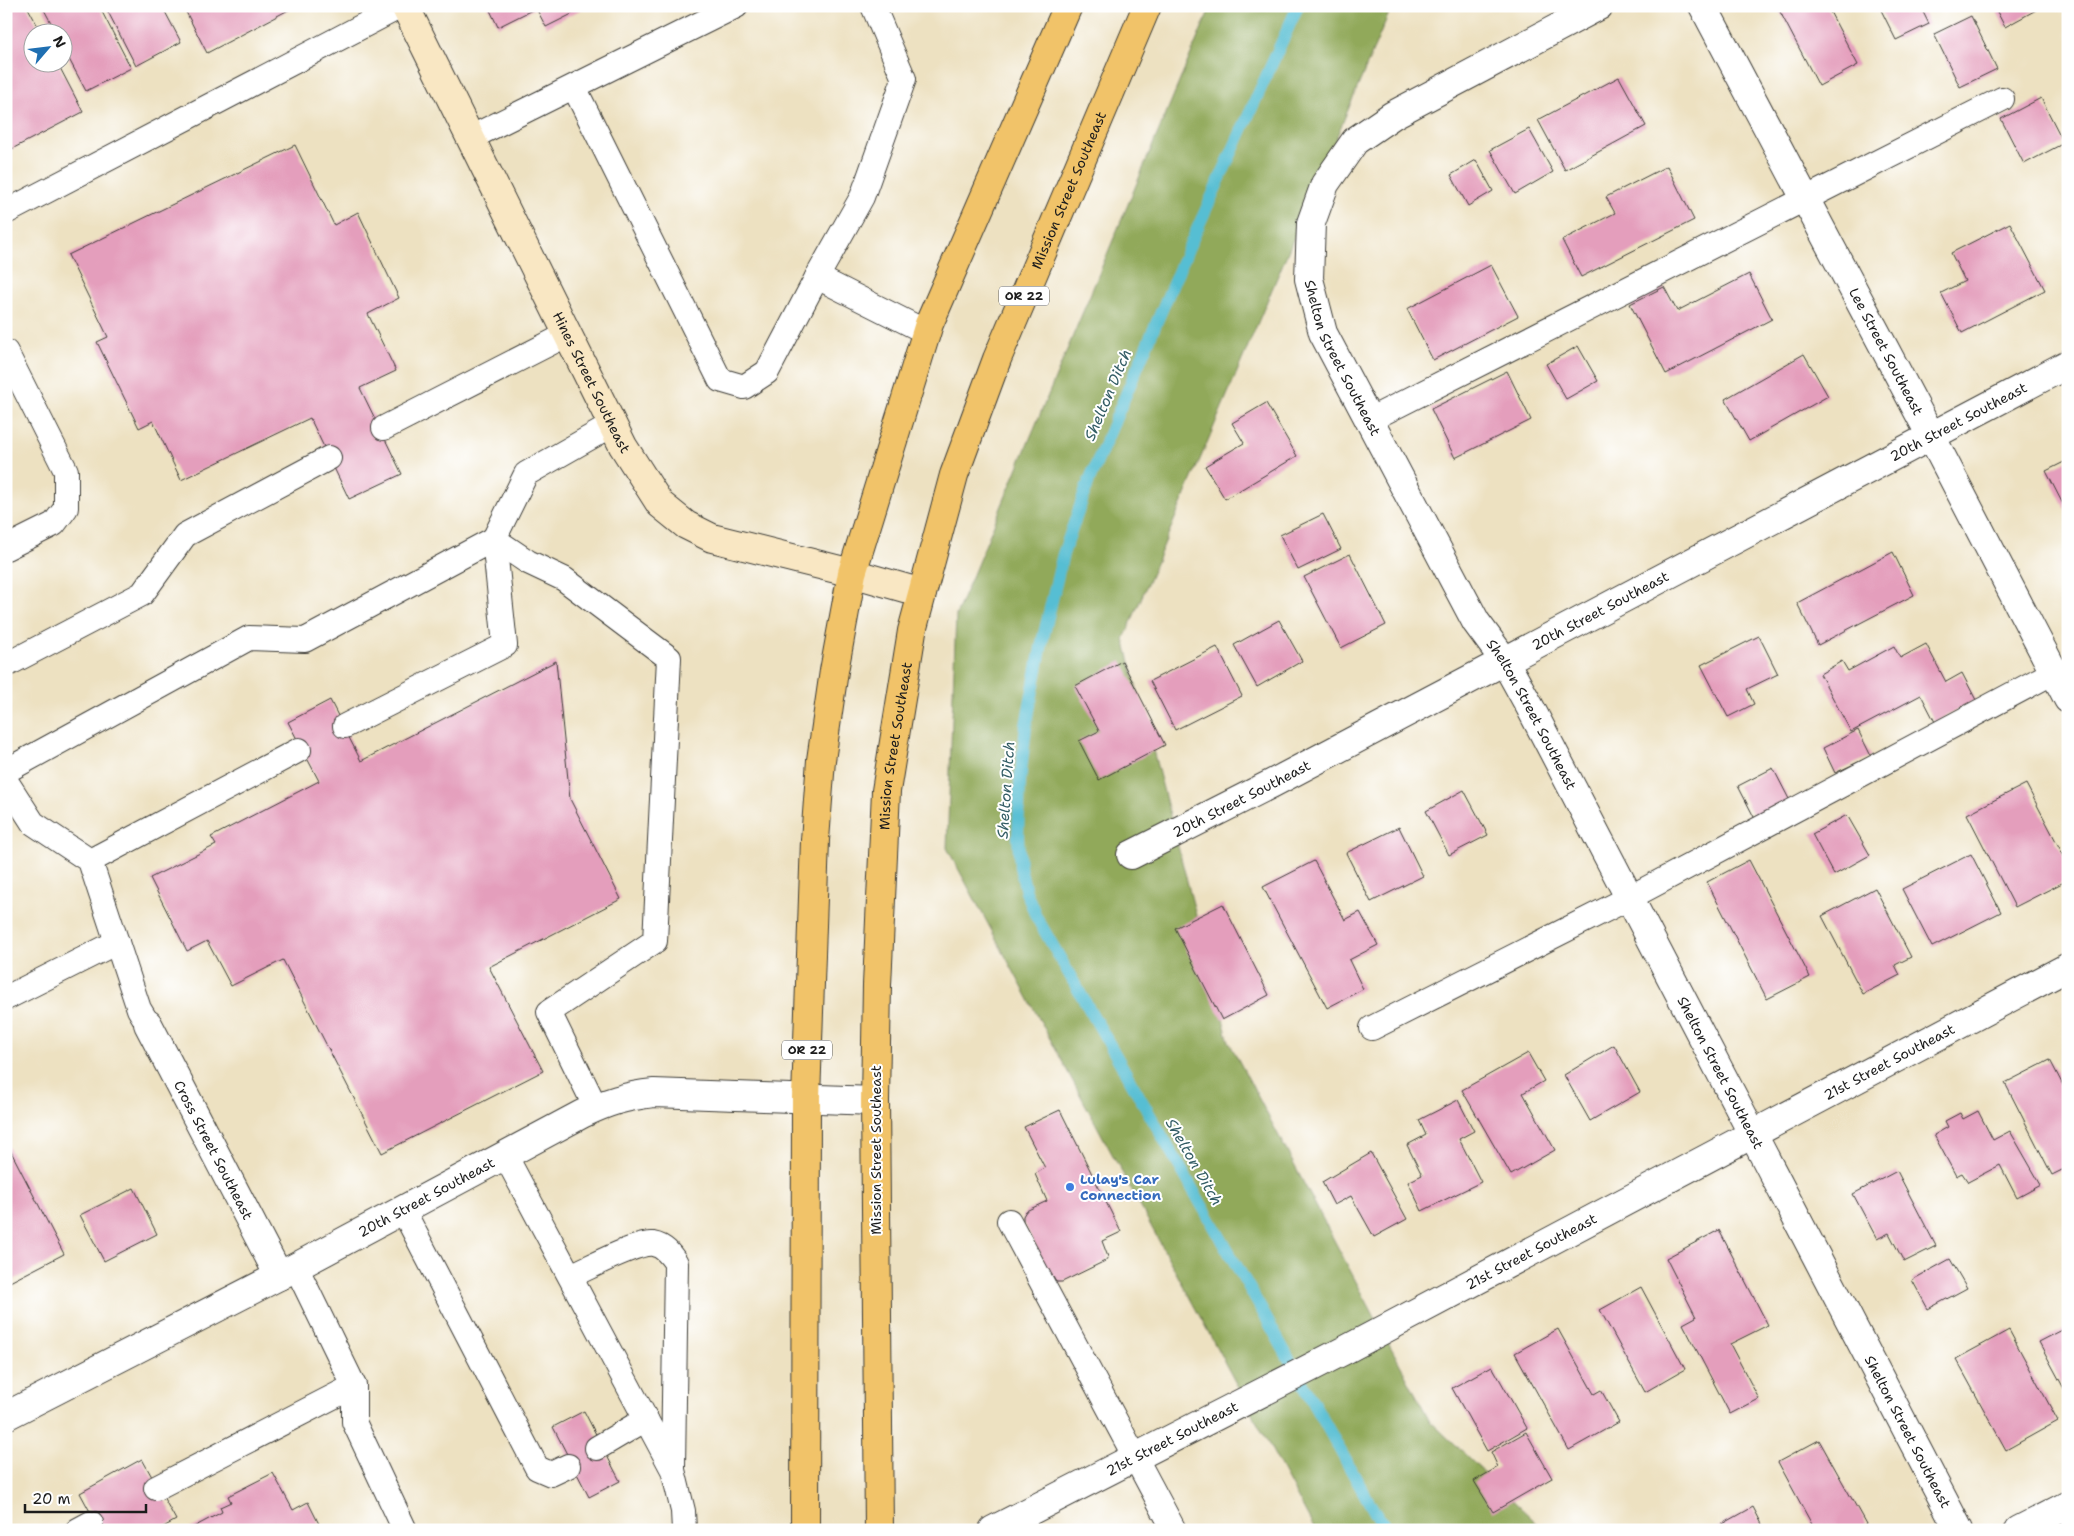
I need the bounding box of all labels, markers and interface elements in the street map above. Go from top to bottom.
north arrow [22,22,72,72]
text: N [49,33,70,51]
street label: Mission Street Southeast [1027,109,1110,272]
street label: Shelton Street Southeast [1301,278,1385,439]
street label: Lee Street Southeast [1845,285,1927,418]
road number: OR 22 [999,286,1049,306]
street label: Hines Street Southeast [549,309,634,457]
water label: Shelton Ditch [1080,346,1136,444]
street label: 20th Street Southeast [1887,378,2030,465]
street label: 20th Street Southeast [1528,567,1672,654]
street label: Shelton Street Southeast [1483,636,1581,793]
street label: Mission Street Southeast [875,661,916,831]
water label: Shelton Ditch [993,741,1019,839]
street label: 20th Street Southeast [1170,756,1313,841]
street label: Shelton Street Southeast [1673,993,1768,1152]
street label: 21st Street Southeast [1820,1020,1958,1104]
road number: OR 22 [782,1040,832,1060]
street label: Mission Street Southeast [867,1065,885,1235]
street label: Cross Street Southeast [170,1077,257,1223]
water label: Shelton Ditch [1161,1115,1227,1209]
street label: 20th Street Southeast [355,1153,498,1241]
place label: Lulay's Car Connection [1080,1170,1161,1204]
marker: Lulay's Car Connection [1064,1181,1076,1193]
street label: 21st Street Southeast [1462,1209,1600,1294]
street label: Shelton Street Southeast [1861,1352,1955,1511]
street label: 21st Street Southeast [1103,1397,1241,1480]
scale bar [25,1481,146,1513]
text: 20 m [32,1489,71,1509]

